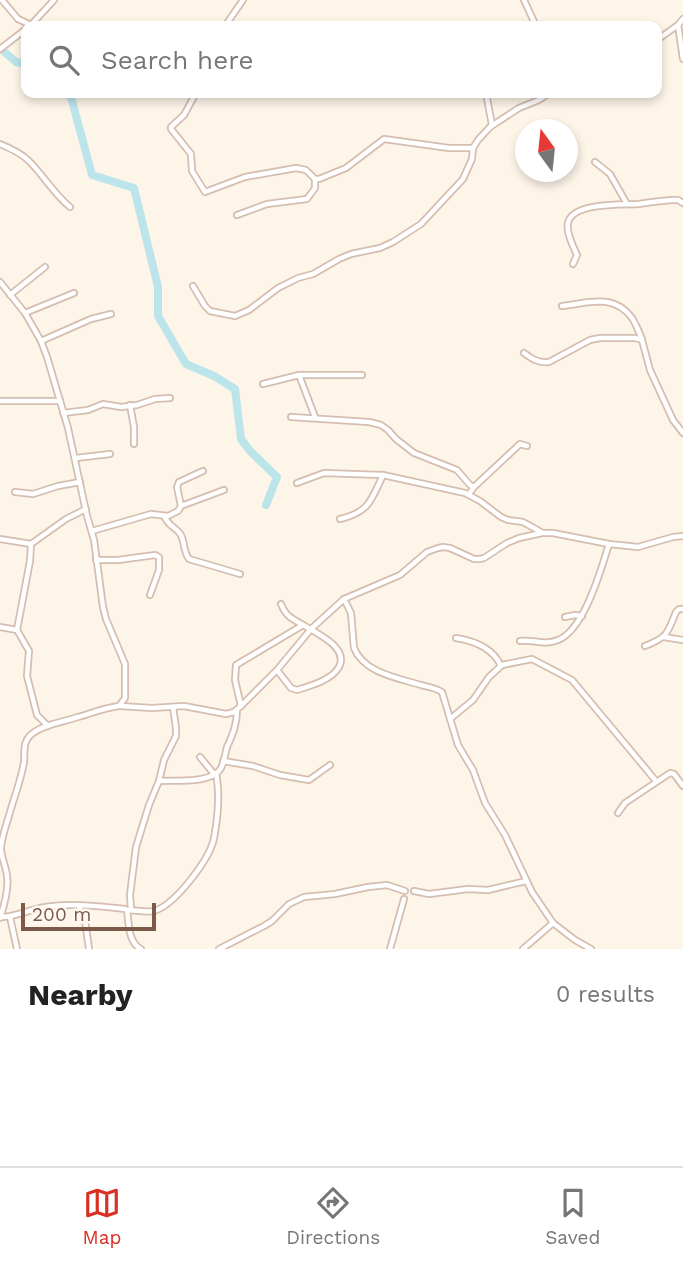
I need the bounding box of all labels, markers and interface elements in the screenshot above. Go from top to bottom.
search box [21,21,662,98]
icon: search [45,41,83,79]
text: Search here [101,45,253,75]
north arrow [515,119,578,182]
scale bar [21,900,156,932]
text: 200 m [32,903,91,926]
text: Nearby [28,977,133,1012]
text: 0 results [556,981,655,1008]
tab: Map [83,1184,121,1249]
tab: Directions [286,1184,380,1249]
tab: Saved [545,1184,600,1249]

